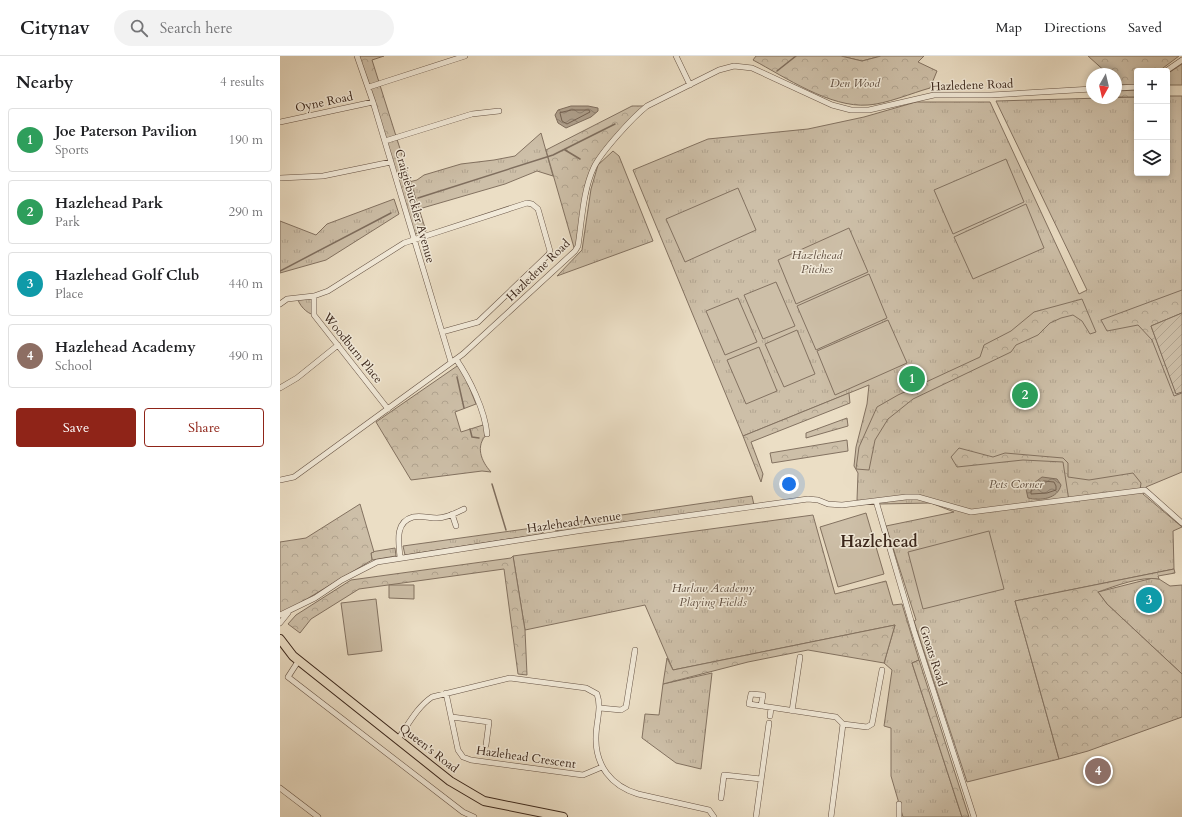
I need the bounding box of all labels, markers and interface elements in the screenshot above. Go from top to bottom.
search box [114,10,394,46]
text: Citynav [20,15,90,41]
icon: search [128,17,150,39]
text: Search here [160,18,233,38]
text: Map [996,18,1022,37]
text: Directions [1044,18,1106,37]
text: Saved [1128,18,1162,37]
north arrow [1086,68,1122,104]
map controls [1134,68,1170,176]
button: + [1134,68,1170,104]
text: Nearby [16,71,73,94]
text: 4 results [220,73,264,91]
park label: Den Wood [830,75,881,91]
street label: Hazledene Road [930,76,1014,94]
street label: Oyne Road [294,88,355,116]
button: − [1134,104,1170,140]
text: Joe Paterson Pavilion [55,121,197,141]
text: 1 [27,131,33,149]
text: 190 m [229,131,263,149]
button: layers [1134,140,1170,176]
text: Sports [55,141,89,159]
street label: Craigiebuckler Avenue [391,147,439,265]
text: Hazlehead Park [55,193,163,213]
text: 2 [27,203,33,221]
text: 290 m [229,203,263,221]
text: Park [55,213,80,231]
street label: Hazledene Road [503,235,574,305]
park label: Hazlehead Pitches [792,247,844,277]
text: Hazlehead Golf Club [55,265,199,285]
text: 3 [27,275,33,293]
text: 440 m [229,275,263,293]
text: Place [55,285,83,303]
street label: Woodburn Place [319,309,386,387]
text: Hazlehead Academy [55,337,196,357]
text: 4 [27,347,33,365]
text: 490 m [229,347,263,365]
text: School [55,357,92,375]
pin: 1 [899,364,925,394]
pin: 2 [1012,380,1038,410]
button: Save [16,408,136,447]
button: Share [144,408,264,447]
your location [779,474,799,494]
park label: Pets Corner [989,476,1044,492]
street label: Hazlehead Avenue [526,507,622,537]
district label: Hazlehead [840,531,918,553]
park label: Harlaw Academy Playing Fields [672,580,755,610]
pin: 3 [1136,585,1162,615]
street label: Groats Road [916,624,951,689]
street label: Queen's Road [396,720,462,777]
street label: Hazlehead Crescent [475,742,577,772]
pin: 4 [1085,756,1111,786]

